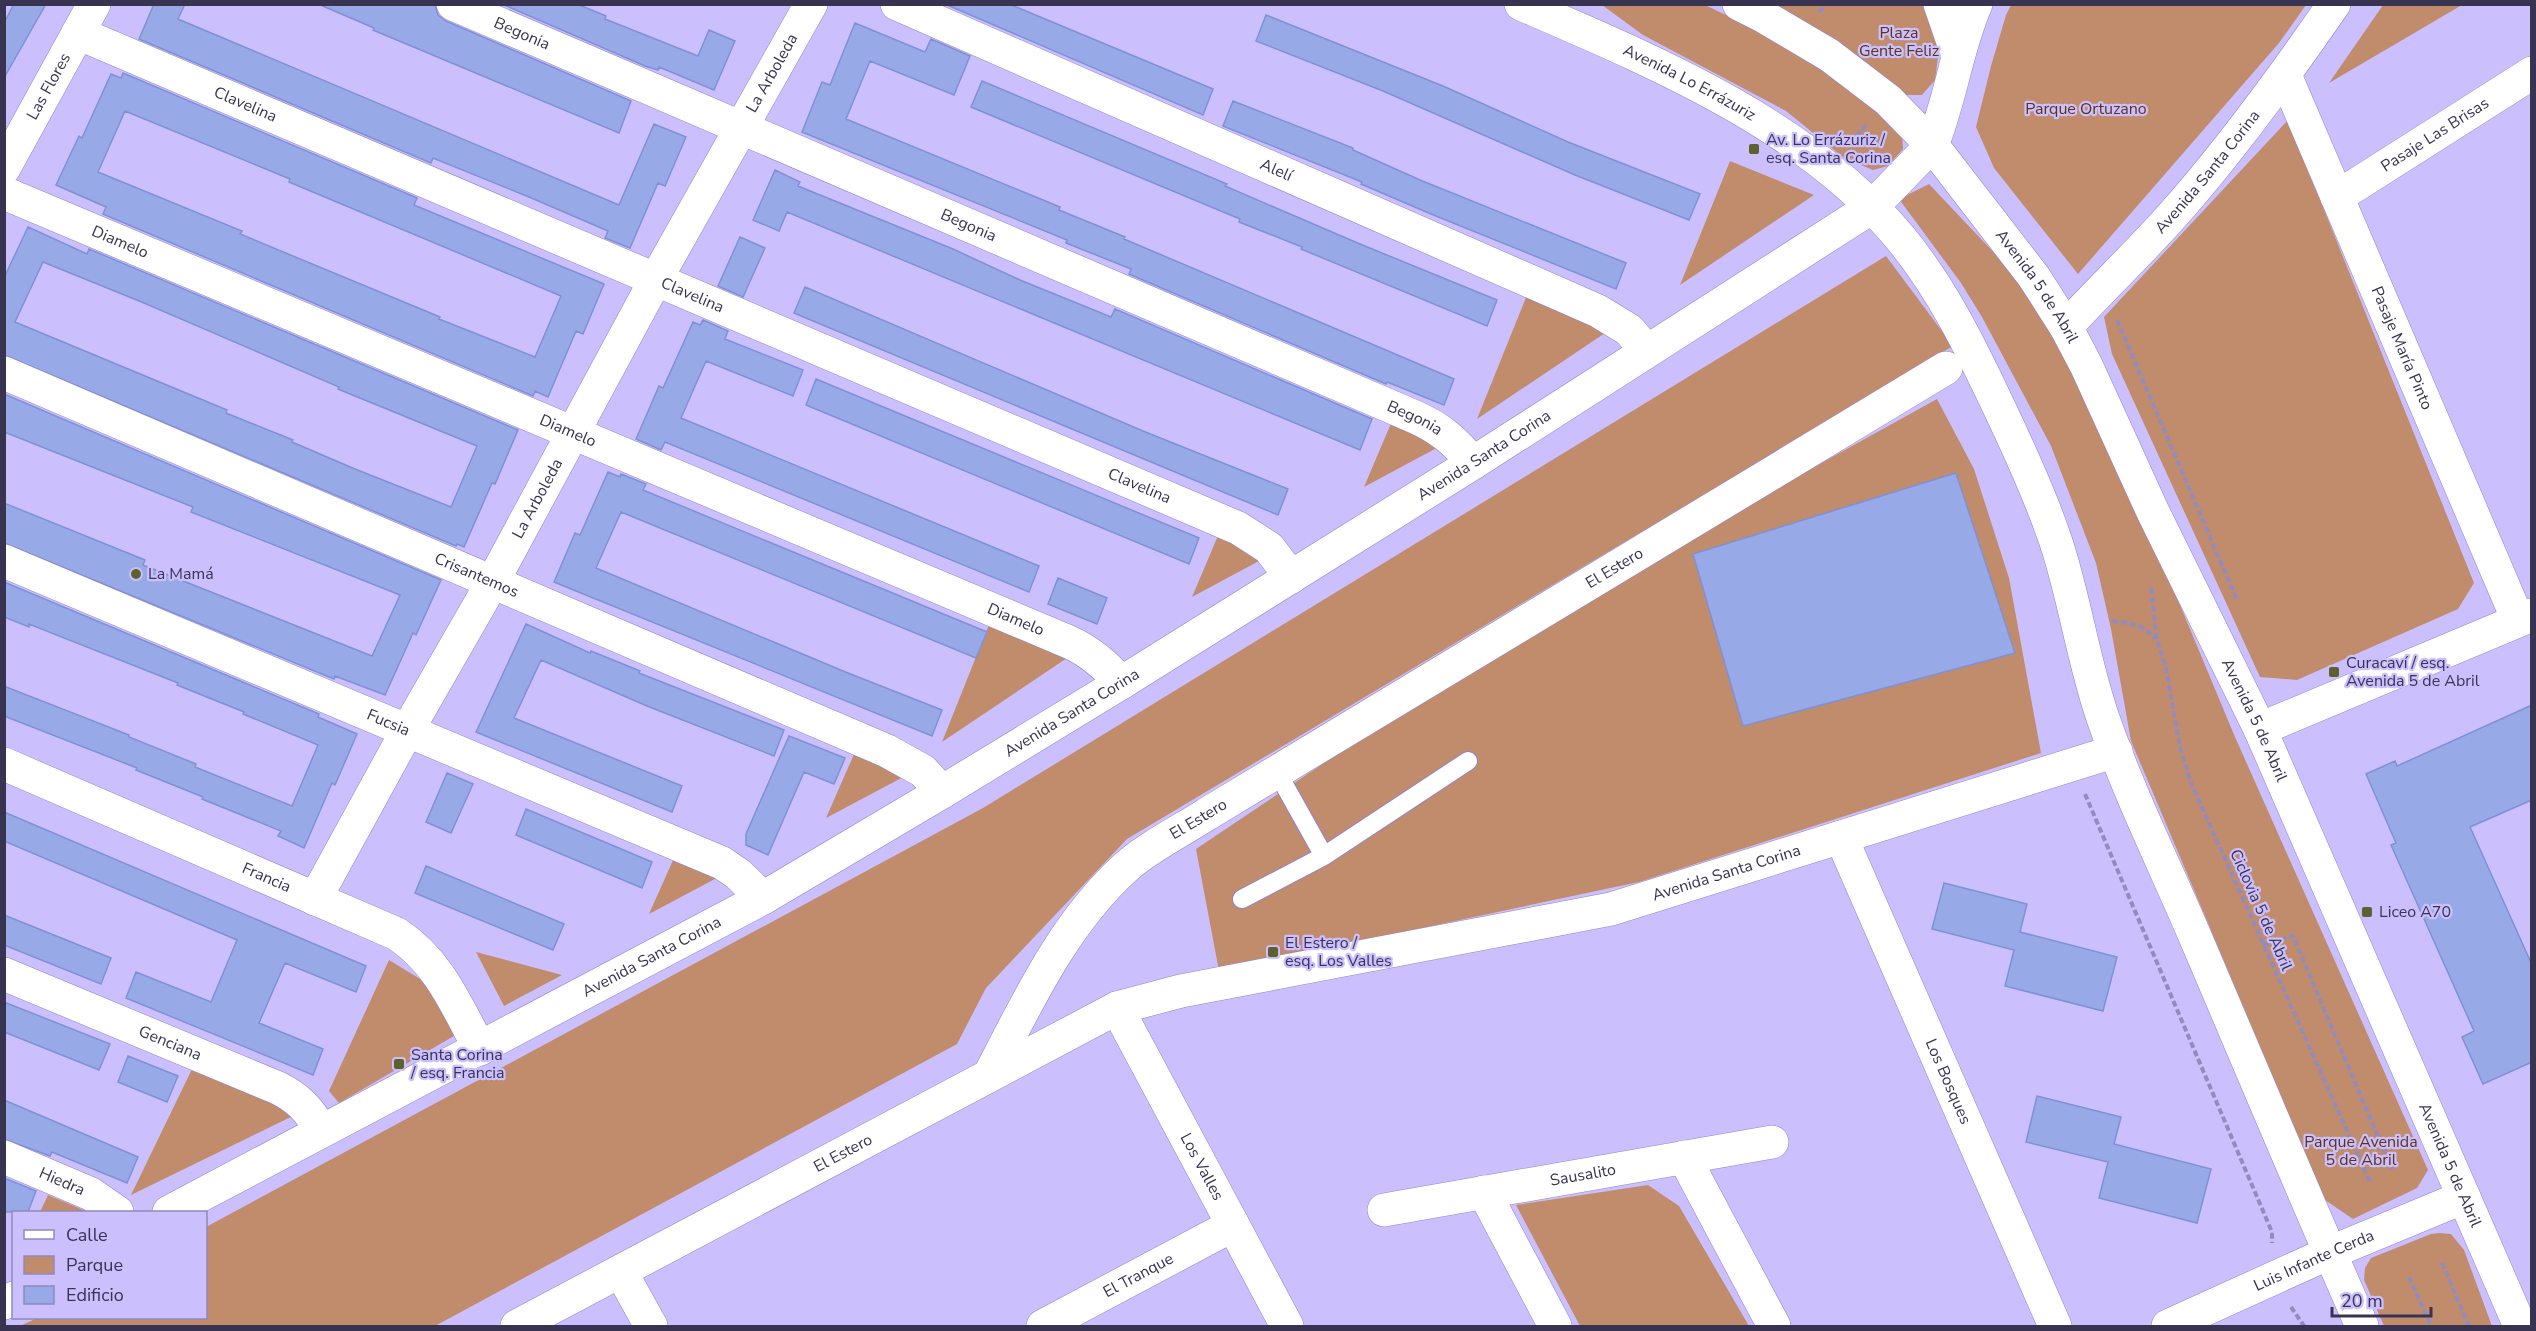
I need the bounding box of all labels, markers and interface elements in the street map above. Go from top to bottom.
street label: Begonia [490,12,553,55]
park label: Plaza Gente Feliz [1859,22,1939,62]
street label: La Arboleda [741,29,803,117]
street label: Avenida Lo Errázuriz [1619,39,1760,126]
street label: Las Flores [21,49,76,124]
street label: Clavelina [210,81,280,128]
street label: Pasaje Las Brisas [2377,92,2493,177]
park label: Parque Ortuzano [2025,98,2147,120]
street label: Avenida Santa Corina [2150,106,2265,239]
place label: Av. Lo Errázuriz / esq. Santa Corina [1766,129,1891,169]
marker: Av. Lo Errázuriz / esq. Santa Corina [1747,142,1761,156]
street label: Alelí [1257,153,1297,187]
street label: Begonia [937,204,1000,247]
street label: Diamelo [88,220,152,264]
street label: Avenida 5 de Abril [1990,225,2084,347]
street label: Clavelina [657,272,727,318]
street label: Pasaje María Pinto [2366,283,2438,413]
street label: Begonia [1384,395,1447,441]
street label: Avenida Santa Corina [1413,405,1555,506]
street label: Diamelo [536,409,600,453]
street label: La Arboleda [507,455,568,543]
street label: Clavelina [1104,463,1174,509]
street label: El Estero [1582,542,1648,594]
street label: Crisantemos [431,547,522,603]
place label: La Mamá [148,563,214,585]
marker: La Mamá [129,567,143,581]
street label: Diamelo [984,598,1048,641]
place label: Curacaví / esq. Avenida 5 de Abril [2346,652,2480,692]
street label: Avenida 5 de Abril [2216,655,2293,785]
street label: Avenida Santa Corina [1000,663,1144,762]
marker: Curacaví / esq. Avenida 5 de Abril [2327,665,2341,679]
street label: Fucsia [363,704,413,742]
street label: El Estero [1166,793,1231,845]
street label: Avenida Santa Corina [1649,839,1803,906]
street label: Ciclovia 5 de Abril [2224,846,2298,974]
street label: Francia [239,857,294,898]
place label: Liceo A70 [2379,901,2451,923]
marker: Liceo A70 [2360,905,2374,919]
street label: Avenida Santa Corina [578,911,725,1003]
place label: El Estero / esq. Los Valles [1285,932,1392,972]
marker: El Estero / esq. Los Valles [1266,945,1280,959]
street label: Genciana [135,1020,205,1066]
street label: Los Bosques [1920,1035,1976,1128]
place label: Santa Corina / esq. Francia [410,1044,504,1084]
marker: Santa Corina / esq. Francia [392,1057,406,1071]
street label: Avenida 5 de Abril [2413,1100,2487,1231]
street label: El Estero [810,1129,876,1178]
street label: Los Valles [1175,1129,1229,1204]
park label: Parque Avenida 5 de Abril [2304,1131,2418,1171]
street label: Sausalito [1548,1159,1618,1192]
street label: Hiedra [36,1162,88,1201]
legend [12,1211,207,1319]
text: Calle [66,1223,108,1247]
street label: Luis Infante Cerda [2250,1224,2378,1297]
street label: El Tranque [1099,1248,1177,1303]
text: Parque [66,1253,123,1277]
scale bar [2332,1280,2431,1318]
text: Edificio [66,1283,124,1307]
text: 20 m [2341,1289,2383,1313]

